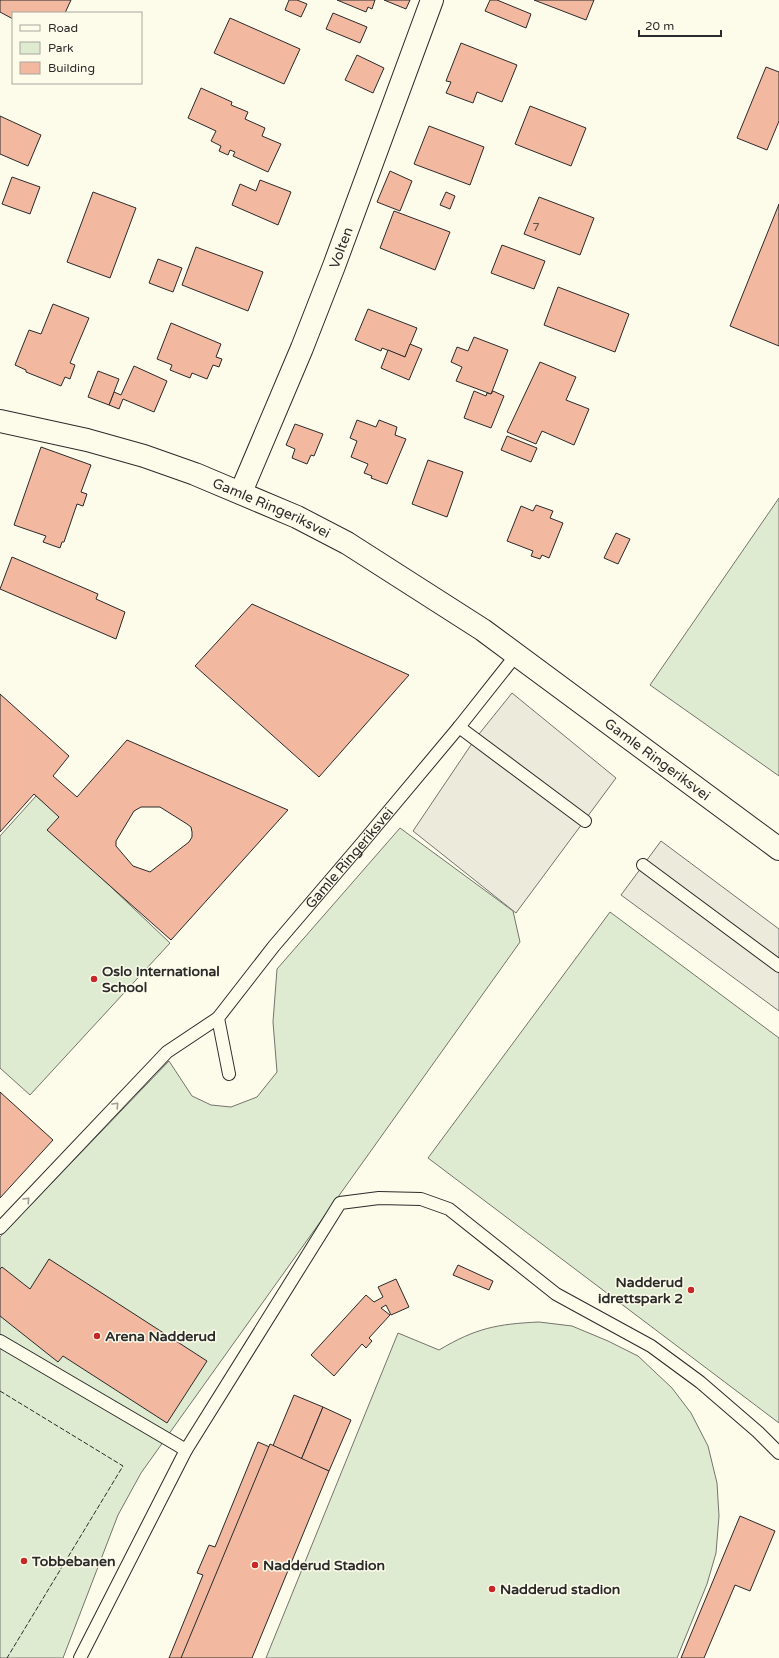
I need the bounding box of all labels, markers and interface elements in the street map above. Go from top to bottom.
legend [12,12,142,84]
scale bar [639,12,721,38]
text: 20 m [645,19,674,33]
text: Road [48,21,78,35]
text: Park [48,41,74,55]
text: Building [48,61,95,75]
house number: 7 [532,220,540,234]
street label: Volten [326,225,357,271]
street label: Gamle Ringeriksvei [210,474,333,542]
street label: Gamle Ringeriksvei [601,715,713,804]
street label: Gamle Ringeriksvei [302,804,397,912]
place label: Oslo International School [102,963,220,996]
marker: Oslo International School [89,974,99,984]
one-way arrow [112,1103,119,1110]
one-way arrow [22,1197,30,1205]
place label: Nadderud idrettspark 2 [598,1274,683,1307]
marker: Nadderud idrettspark 2 [686,1285,696,1295]
place label: Arena Nadderud [105,1328,216,1345]
marker: Arena Nadderud [92,1331,102,1341]
place label: Tobbebanen [31,1553,115,1570]
marker: Tobbebanen [19,1556,29,1566]
place label: Nadderud Stadion [263,1557,385,1574]
marker: Nadderud Stadion [250,1560,260,1570]
place label: Nadderud stadion [500,1581,620,1598]
marker: Nadderud stadion [487,1584,497,1594]

